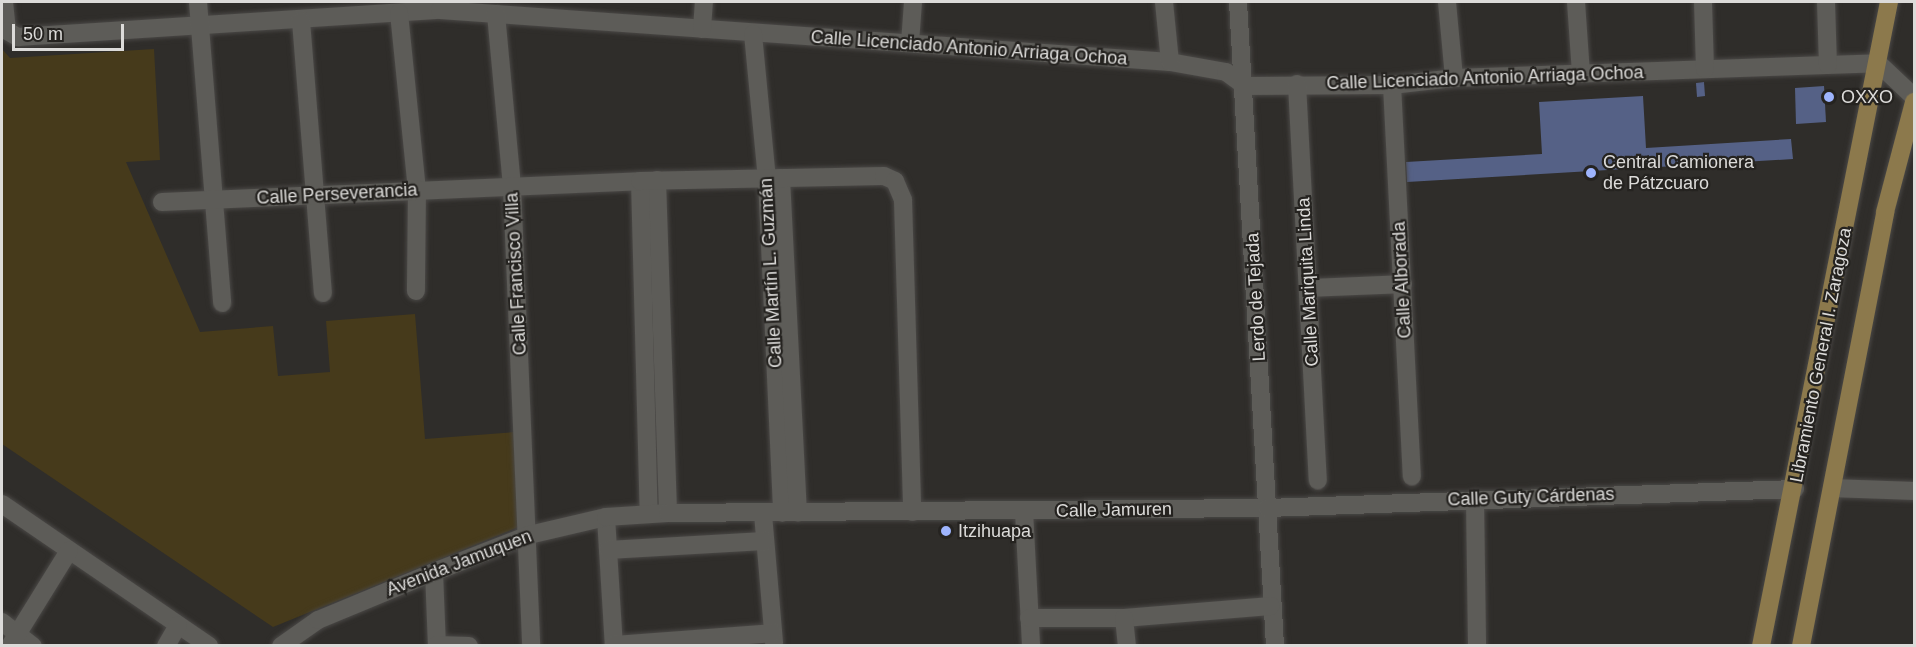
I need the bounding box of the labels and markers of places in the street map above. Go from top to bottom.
place label: OXXO [1841,86,1893,108]
marker: OXXO [1822,90,1836,104]
place label: Central Camionera de Pátzcuaro [1603,152,1754,195]
marker: Central Camionera de Pátzcuaro [1584,166,1598,180]
place label: Itzihuapa [958,520,1031,542]
marker: Itzihuapa [939,524,953,538]

